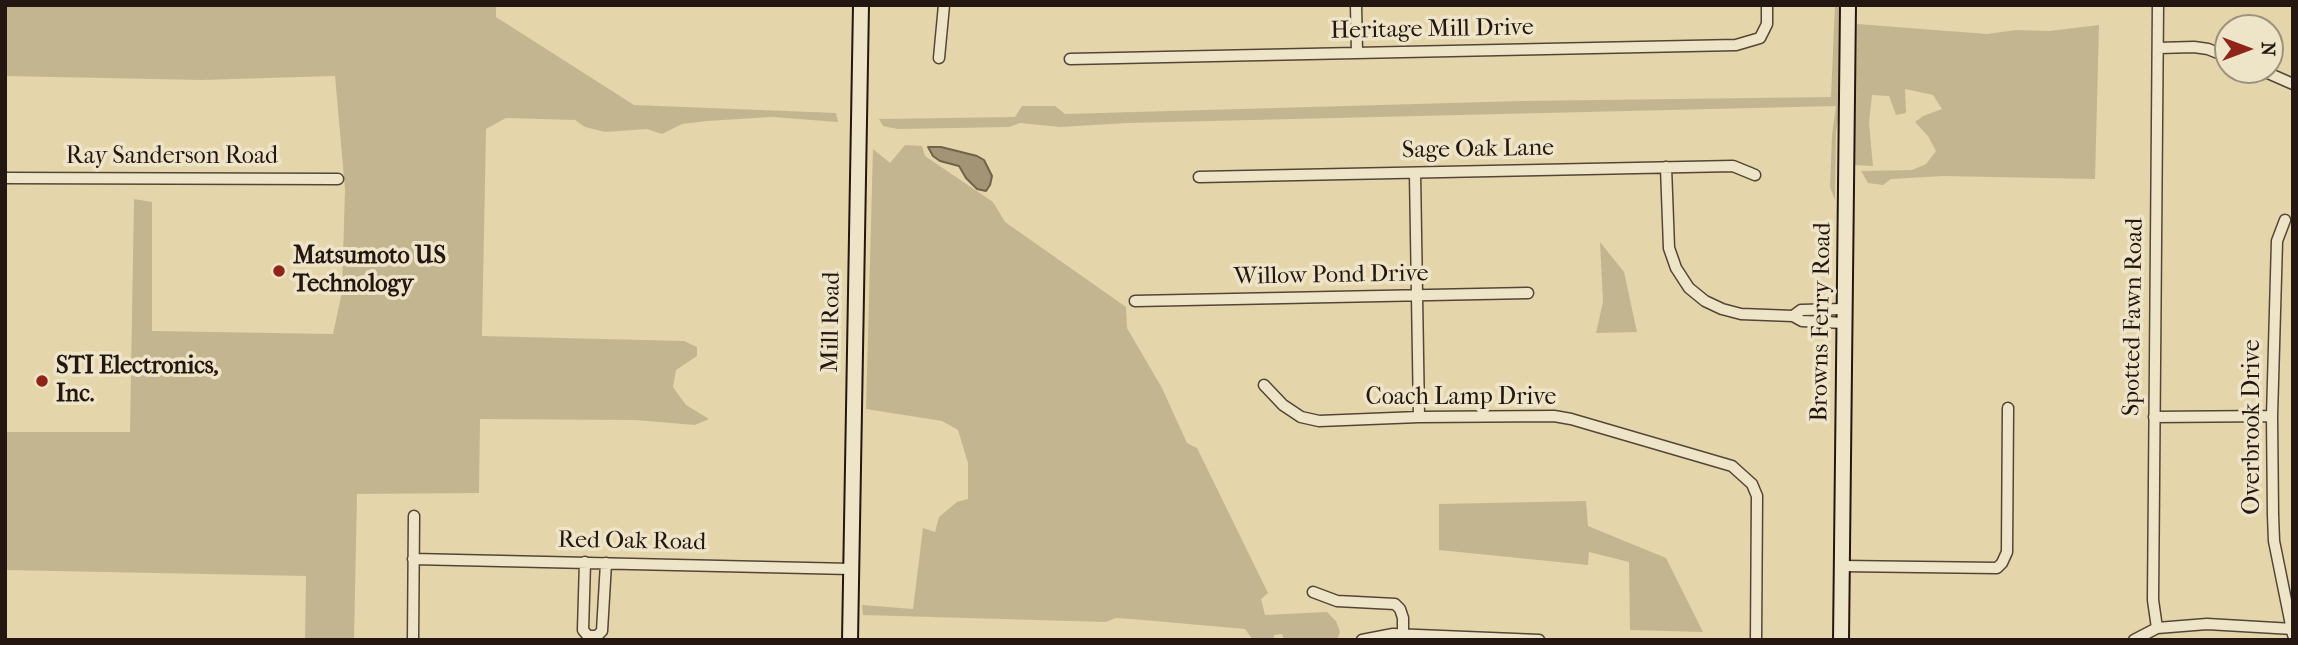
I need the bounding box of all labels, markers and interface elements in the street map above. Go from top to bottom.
street label: Heritage Mill Drive [1330,14,1534,46]
north arrow [2214,14,2284,84]
text: N [2257,42,2279,56]
street label: Sage Oak Lane [1402,134,1554,166]
street label: Ray Sanderson Road [66,143,278,171]
street label: Spotted Fawn Road [2118,218,2150,416]
street label: Browns Ferry Road [1806,222,1838,422]
place label: Matsumoto US Technology [293,243,446,299]
street label: Willow Pond Drive [1233,260,1429,292]
marker: Matsumoto US Technology [271,263,287,279]
street label: Mill Road [817,271,847,373]
street label: Overbrook Drive [2239,339,2267,515]
place label: STI Electronics, Inc. [56,353,219,409]
marker: STI Electronics, Inc. [34,373,50,389]
street label: Coach Lamp Drive [1366,384,1556,412]
street label: Red Oak Road [558,526,706,558]

